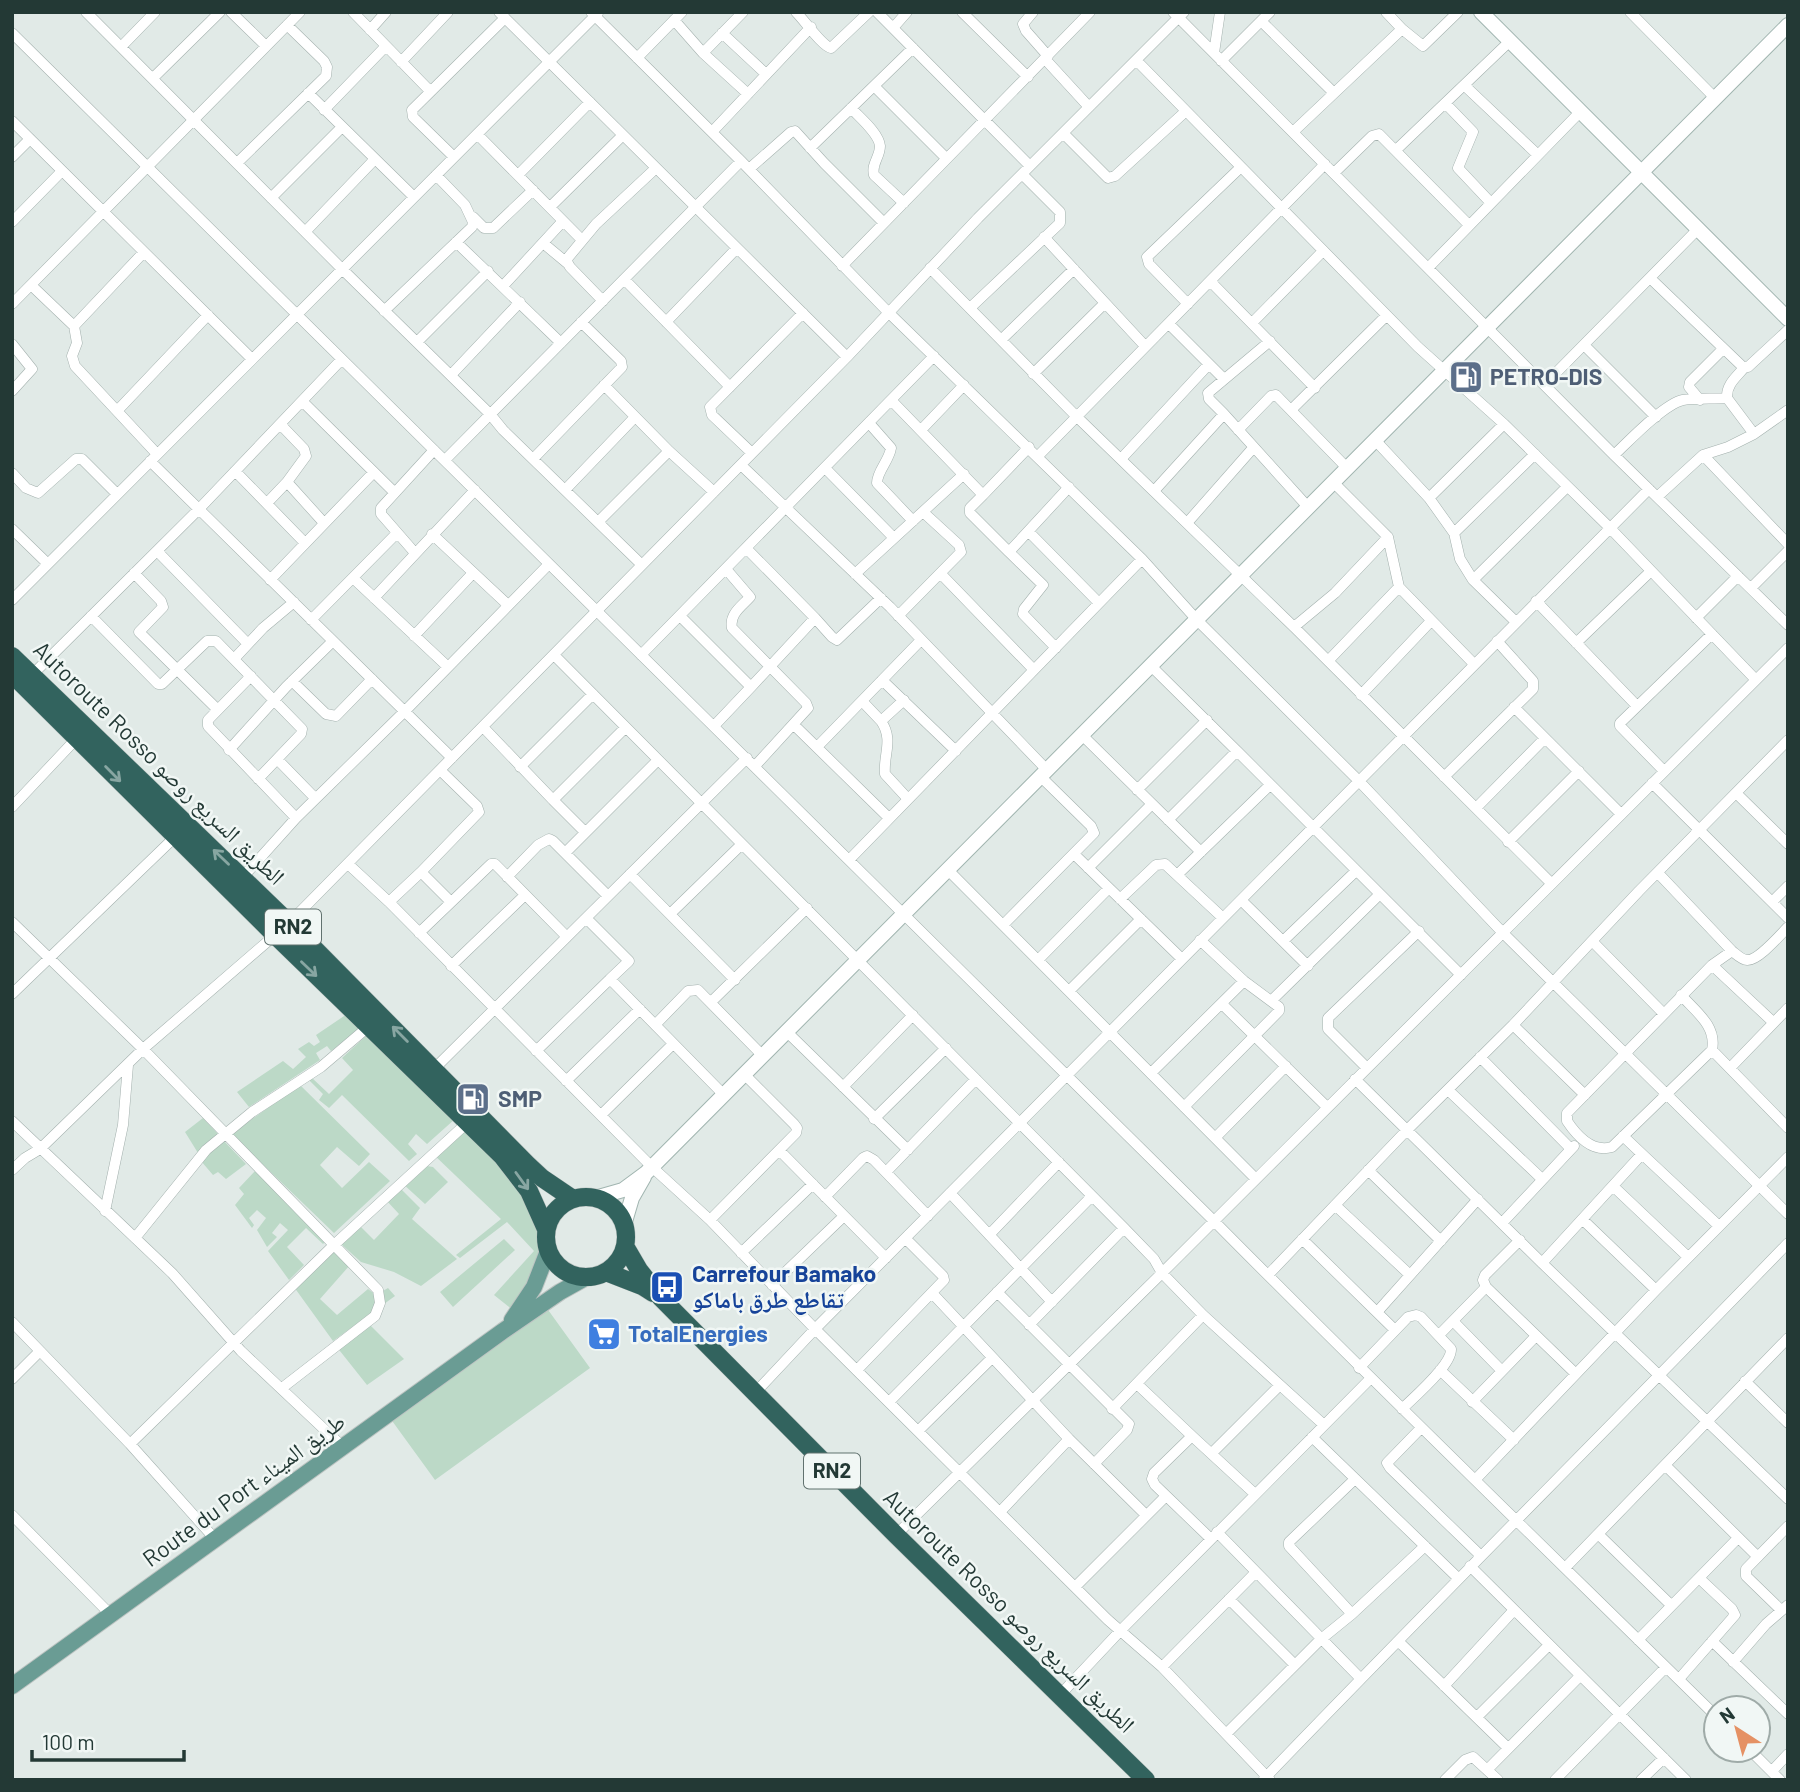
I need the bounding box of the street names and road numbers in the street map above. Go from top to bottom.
street label: Autoroute Rosso الطريق السريع روصو [27,635,291,891]
road number: RN2 [265,909,321,944]
street label: Route du Port طريق الميناء [137,1406,351,1573]
road number: RN2 [804,1454,860,1488]
street label: Autoroute Rosso الطريق السريع روصو [877,1483,1141,1739]

